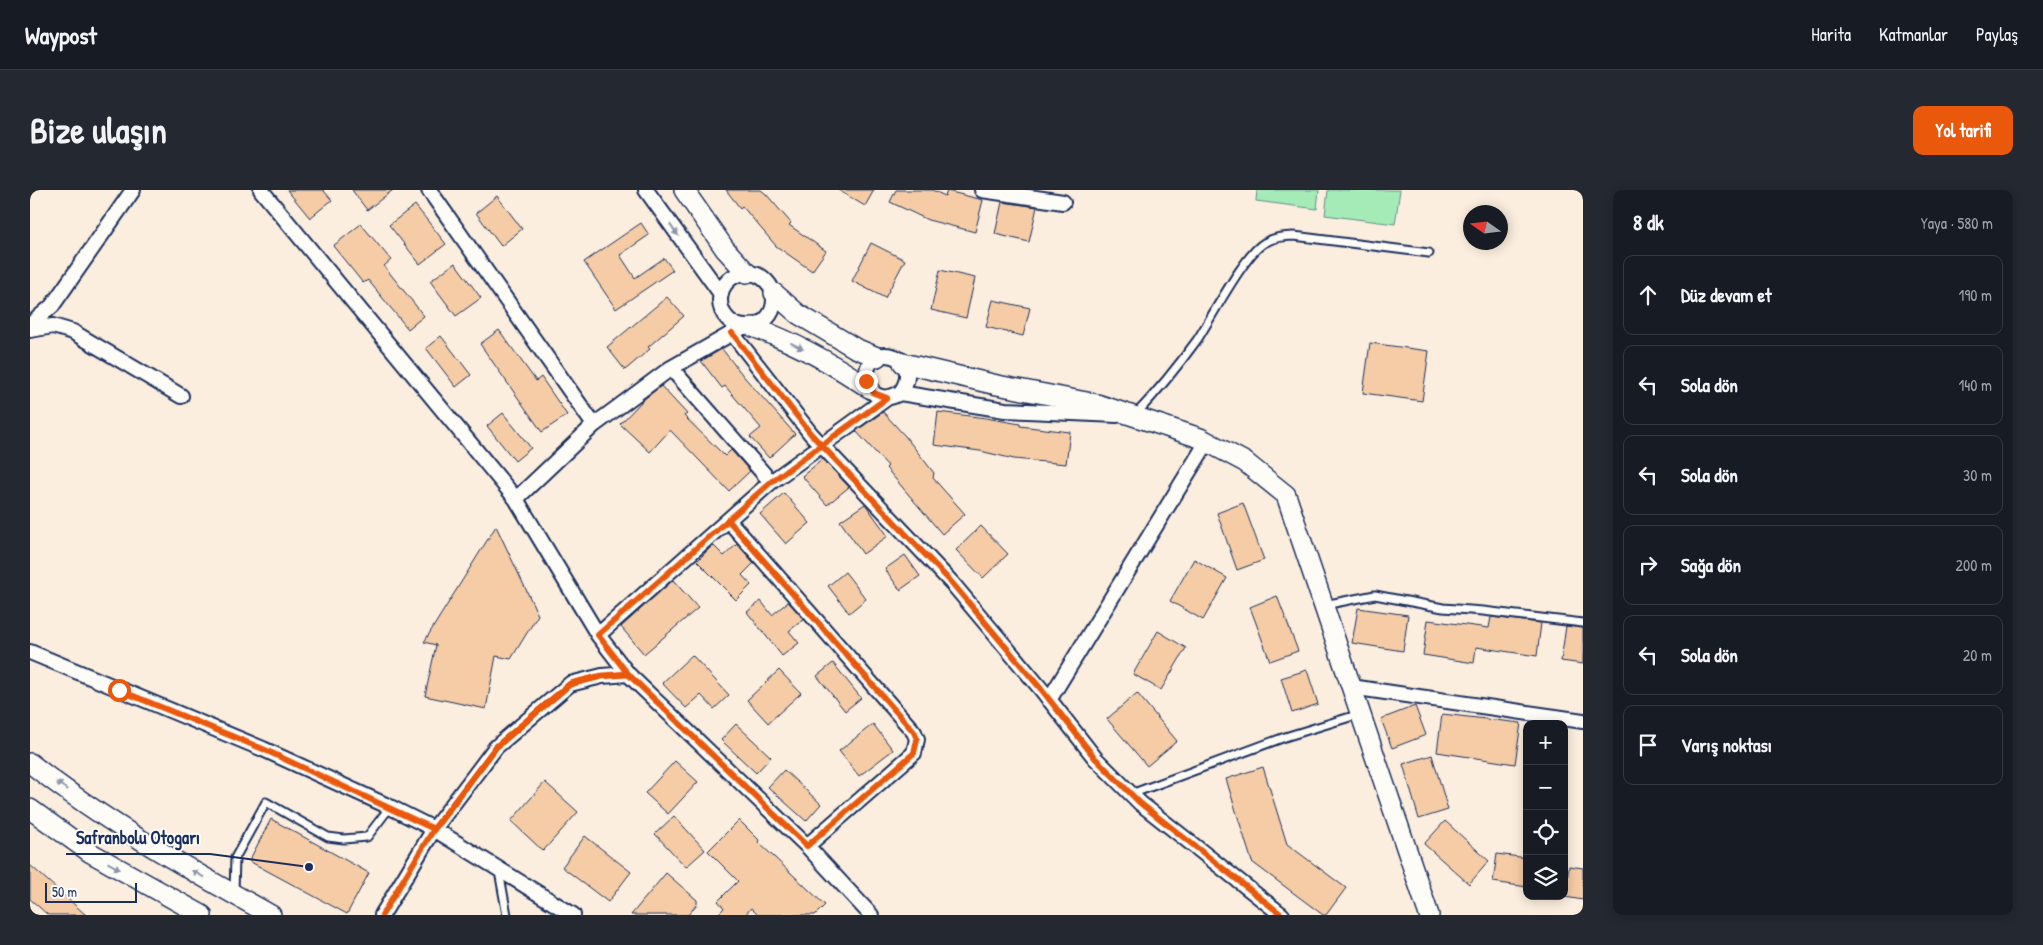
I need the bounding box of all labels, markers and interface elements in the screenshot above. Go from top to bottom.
text: Waypost [25,19,97,51]
text: Harita [1811,22,1851,47]
text: Katmanlar [1879,22,1948,47]
text: Paylaş [1976,22,2018,47]
button: Yol tarifi [1913,106,2013,155]
text: Bize ulaşın [30,107,167,154]
north arrow [1463,205,1508,250]
text: 8 dk [1633,208,1664,237]
text: Yaya · 580 m [1921,212,1993,234]
one-way arrow [669,223,679,236]
icon: ahead [1634,281,1662,309]
text: Düz devam et [1681,282,1772,308]
text: 190 m [1959,284,1992,306]
one-way arrow [790,342,804,350]
route end [855,370,878,393]
icon: left [1634,371,1662,399]
text: Sola dön [1681,372,1738,398]
text: 140 m [1958,374,1992,396]
icon: left [1634,461,1662,489]
text: Sola dön [1681,462,1738,488]
text: 30 m [1963,464,1992,486]
icon: right [1634,551,1662,579]
text: Sağa dön [1681,552,1741,578]
text: 200 m [1956,554,1992,576]
icon: left [1634,641,1662,669]
text: Sola dön [1681,642,1738,668]
text: 20 m [1963,644,1992,666]
route start [108,679,131,702]
map controls [1523,720,1568,900]
button: + [1523,720,1568,765]
icon: arrive [1634,731,1662,759]
text: Varış noktası [1681,732,1772,758]
button: − [1523,765,1568,810]
one-way arrow [55,781,68,791]
button: locate [1523,810,1568,855]
callout: Safranbolu Otogarı [66,821,210,854]
text: Safranbolu Otogarı [76,825,200,851]
button: layers [1523,855,1568,900]
one-way arrow [107,861,120,870]
one-way arrow [191,870,205,879]
scale bar [45,880,138,903]
text: 50 m [52,882,77,901]

